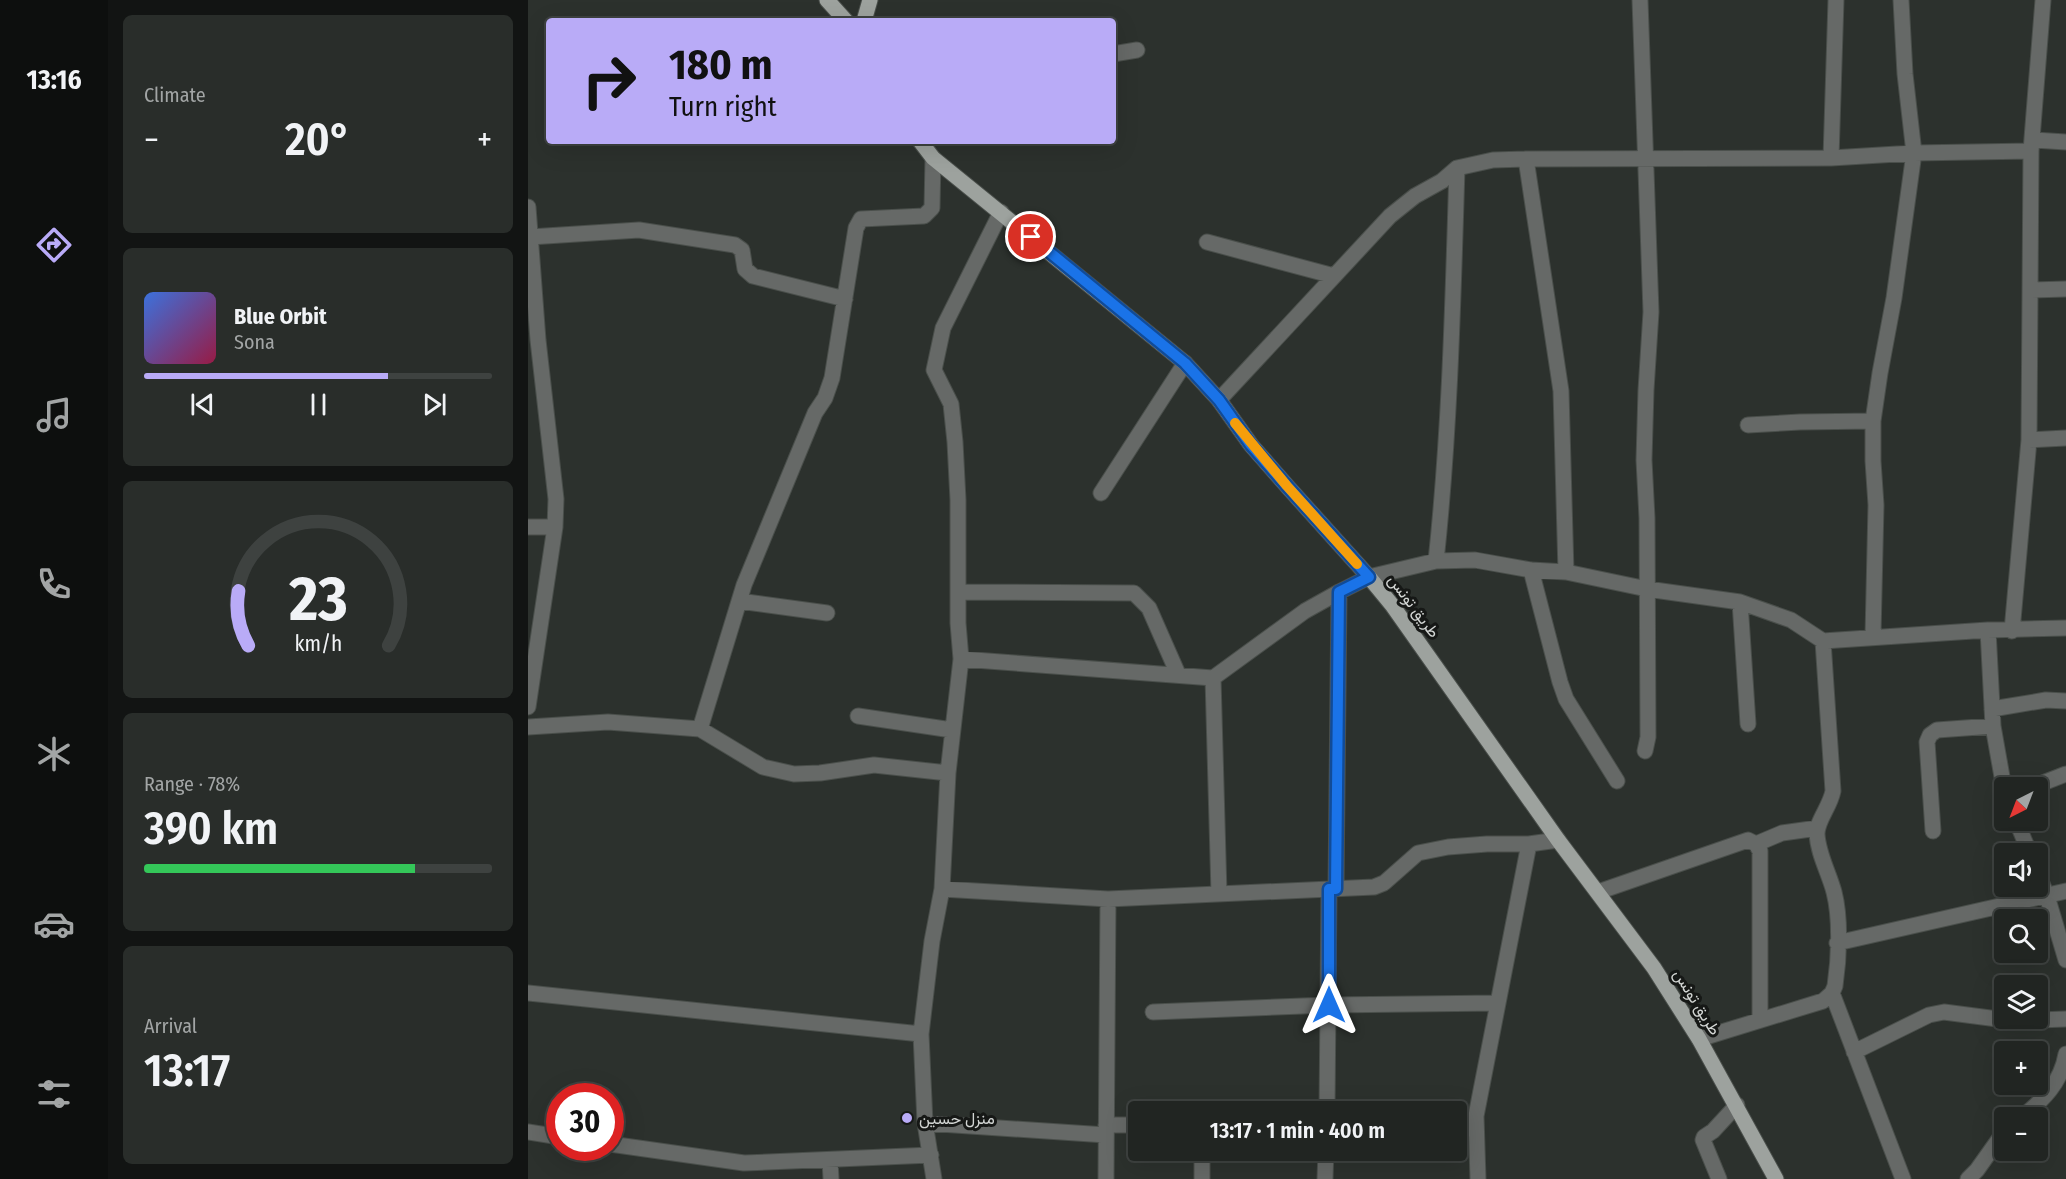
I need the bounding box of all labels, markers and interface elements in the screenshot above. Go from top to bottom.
text: 180 m [669,40,773,90]
icon: right [570,42,648,120]
text: 13:16 [27,64,82,96]
text: Climate [144,83,206,107]
text: Turn right [669,91,777,123]
text: 20° [285,113,351,167]
text: − [144,120,159,160]
text: + [477,120,492,160]
pin [1005,211,1056,262]
icon: arrive [1014,220,1047,253]
icon: directions [33,224,75,266]
text: Blue Orbit [234,303,327,330]
text: Sona [234,330,275,354]
icon: previous [186,388,219,421]
icon: pause [302,388,335,421]
icon: next [418,388,451,421]
icon: music [33,394,75,436]
icon: phone [33,563,75,605]
text: 23 [288,563,347,638]
street label: طريق تونس [1383,571,1444,642]
text: km/h [294,632,342,658]
icon: climate [33,733,75,775]
text: Range · 78% [144,772,240,796]
north arrow [1994,777,2048,831]
map controls [1994,777,2048,1161]
text: 390 km [144,802,278,856]
button: sound [1994,843,2048,897]
icon: car [33,903,75,945]
button: search [1994,909,2048,963]
street label: طريق تونس [1668,966,1725,1039]
position arrow [1297,973,1361,1037]
button: layers [1994,975,2048,1029]
text: Arrival [144,1014,197,1038]
button: + [1994,1041,2048,1095]
text: 13:17 [144,1044,230,1098]
icon: filters [33,1073,75,1115]
speed limit sign: 30 [546,1083,624,1161]
button: − [1994,1107,2048,1161]
place label: منزل حسين [919,1109,995,1129]
marker: منزل حسين [900,1111,914,1125]
text: 13:17 · 1 min · 400 m [1210,1117,1385,1144]

